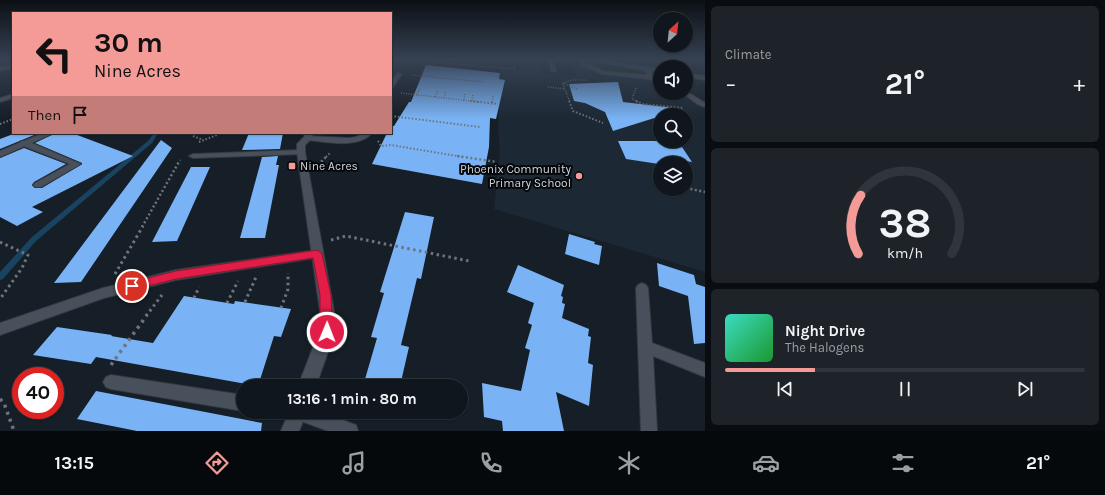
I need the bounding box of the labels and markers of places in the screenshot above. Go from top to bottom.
place label: Nine Acres [300,159,358,173]
marker: Nine Acres [287,161,297,171]
place label: Phoenix Community Primary School [460,162,571,190]
marker: Phoenix Community Primary School [574,171,584,181]
pin [115,269,149,303]

